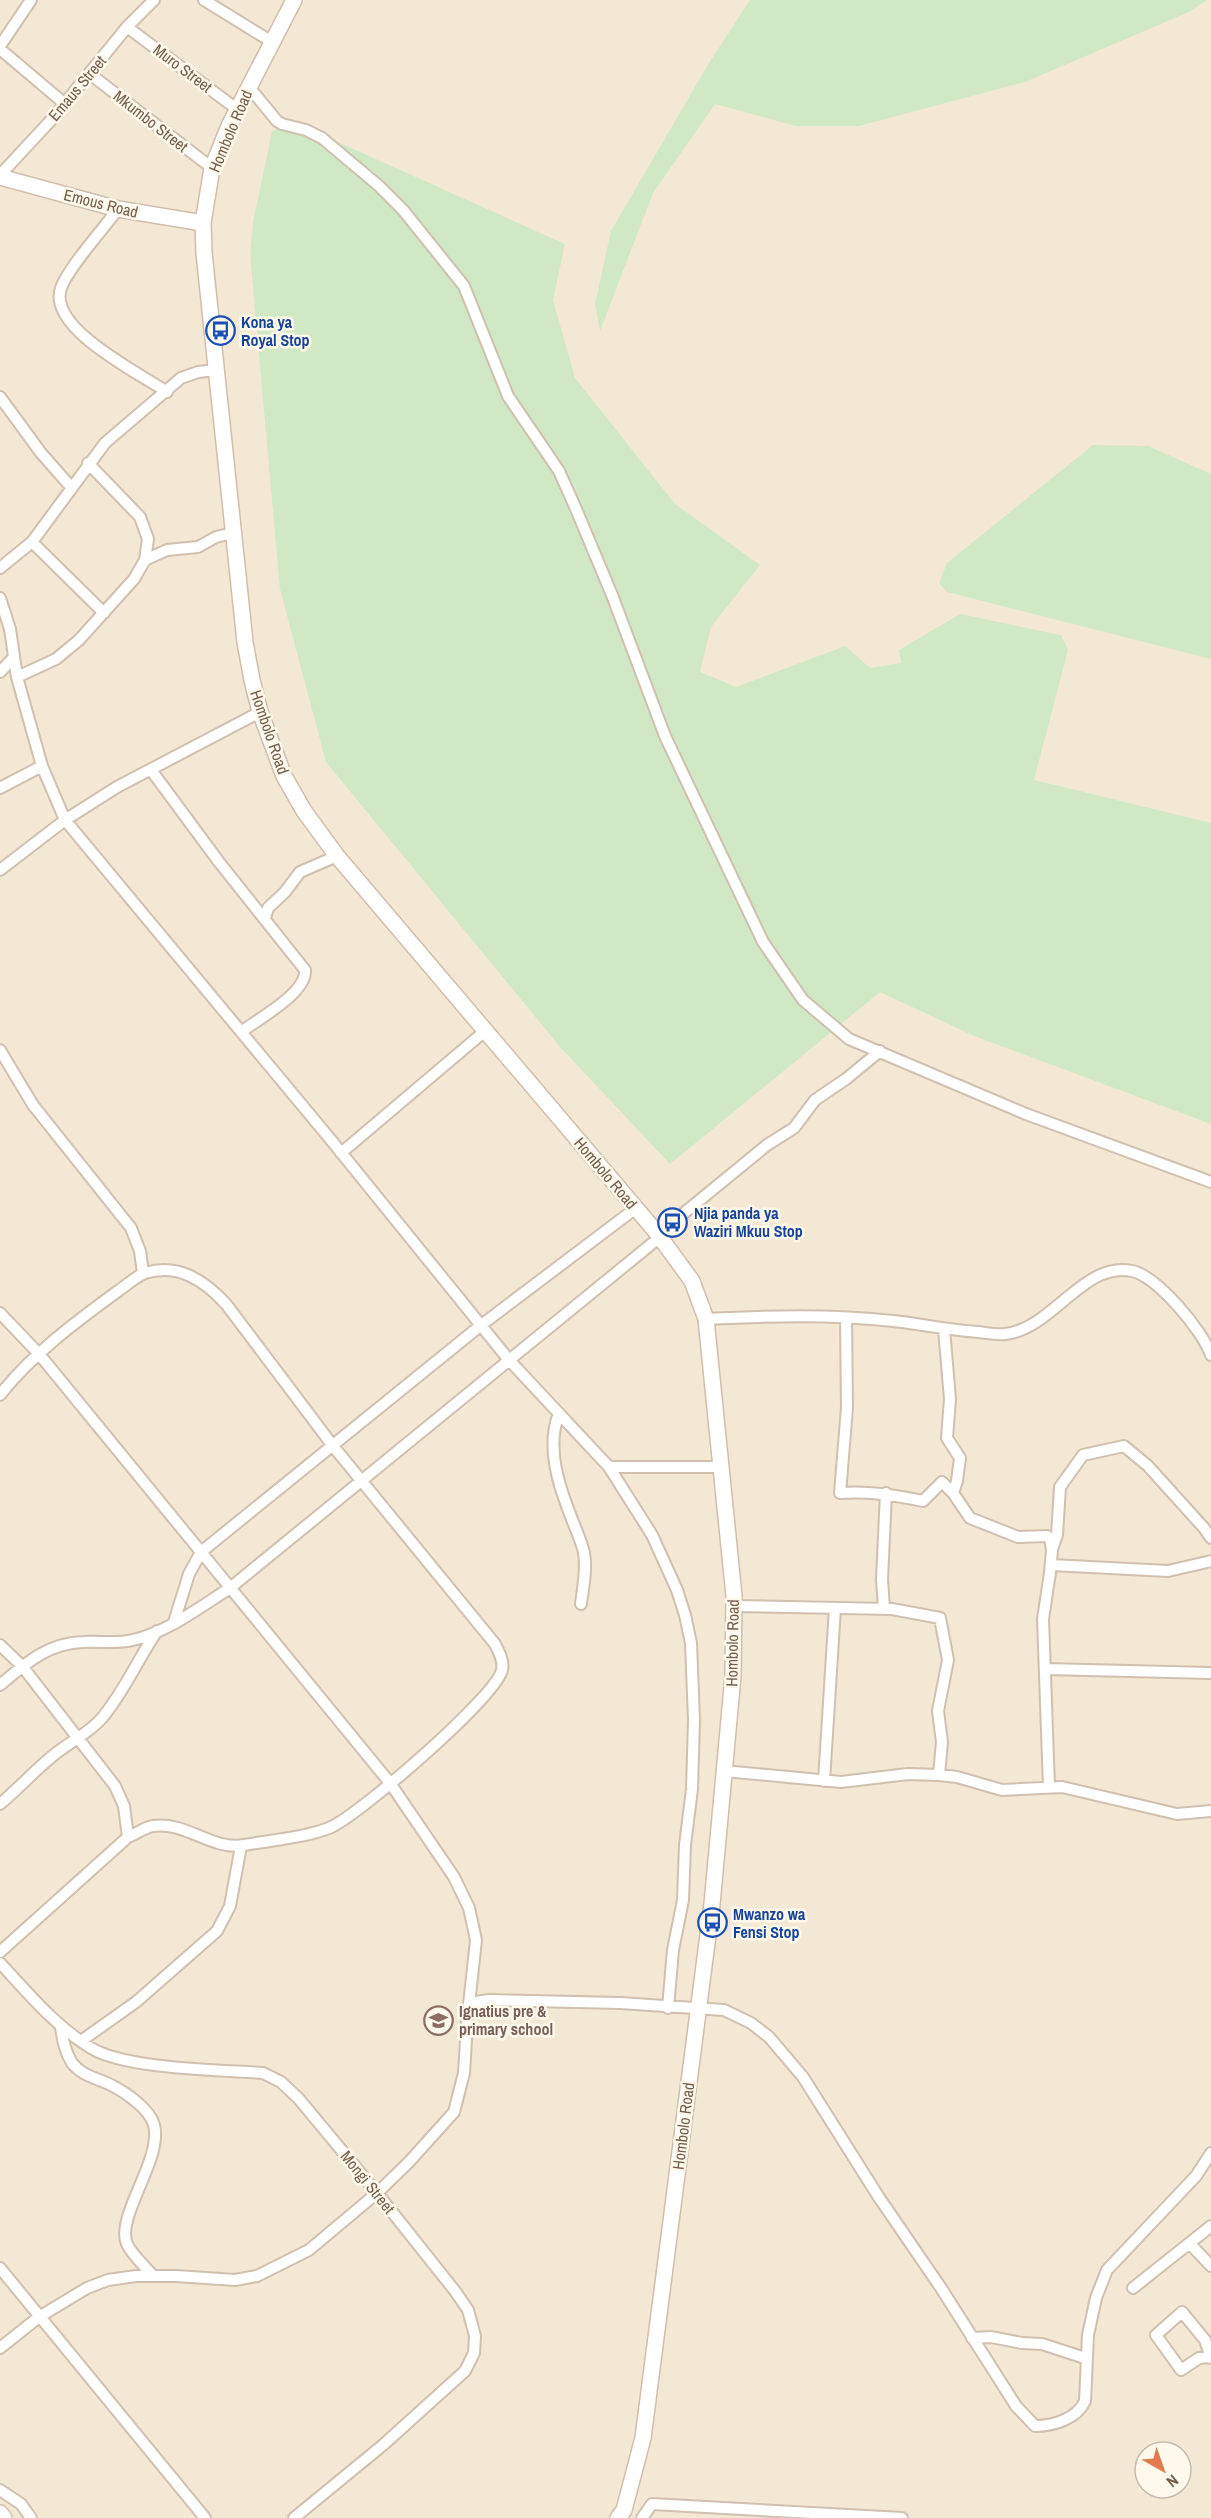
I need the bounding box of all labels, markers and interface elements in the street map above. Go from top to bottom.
street label: Muro Street [149,39,217,98]
street label: Emaus Street [43,50,111,126]
street label: Mkumbo Street [109,85,193,157]
street label: Hombolo Road [203,86,257,176]
street label: Emous Road [62,183,140,223]
place label: Kona ya Royal Stop [241,311,310,351]
bus stop icon: Kona ya Royal Stop [204,315,236,347]
street label: Hombolo Road [245,687,295,777]
street label: Hombolo Road [569,1132,643,1214]
place label: Njia panda ya Waziri Mkuu Stop [694,1202,803,1242]
bus stop icon: Njia panda ya Waziri Mkuu Stop [657,1206,689,1238]
street label: Hombolo Road [720,1599,744,1687]
place label: Mwanzo wa Fensi Stop [733,1903,806,1943]
bus stop icon: Mwanzo wa Fensi Stop [696,1907,728,1939]
place label: Ignatius pre & primary school [459,2000,553,2040]
school or university icon: Ignatius pre & primary school [422,2004,454,2036]
street label: Hombolo Road [667,2081,699,2171]
street label: Mongi Street [336,2146,400,2218]
north arrow [1133,2440,1193,2500]
text: N [1162,2470,1183,2493]

